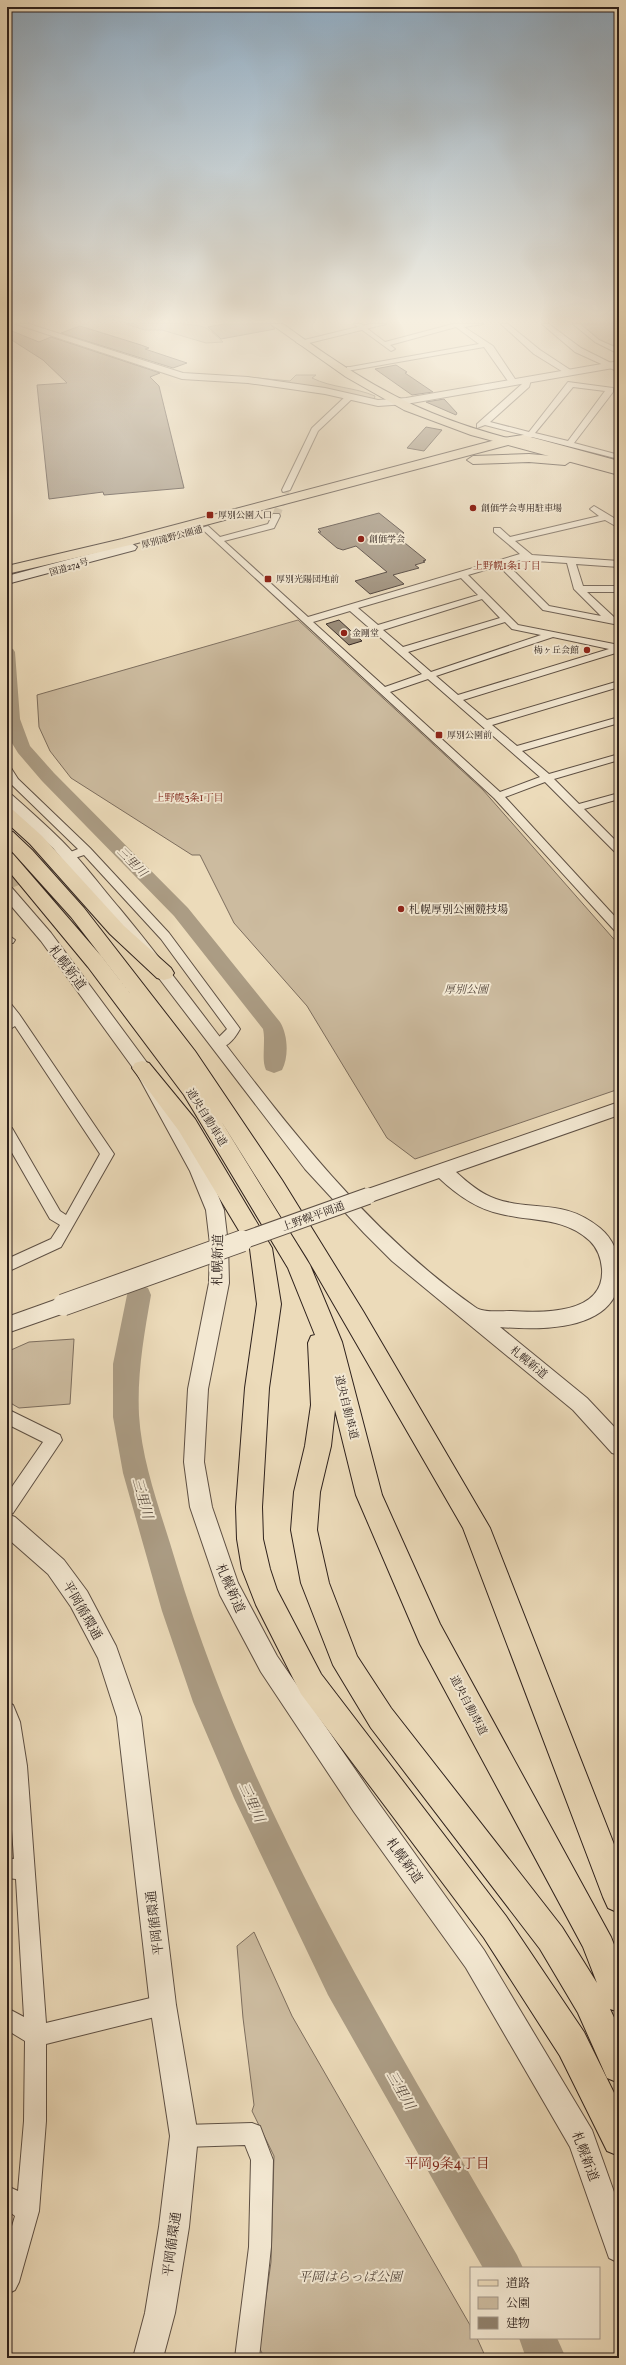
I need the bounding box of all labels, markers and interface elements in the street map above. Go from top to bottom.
place label: 創価学会専用駐車場 [481,502,562,515]
marker: 創価学会専用駐車場 [468,503,478,513]
place label: 厚別公園入口 [218,509,272,522]
marker: 厚別公園入口 [205,510,215,520]
street label: 厚別滝野公園通 [140,523,204,552]
place label: 創価学会 [369,533,405,546]
marker: 創価学会 [356,534,366,544]
street label: 国道274号 [48,555,90,580]
district label: 上野幌1条1丁目 [473,559,541,573]
place label: 厚別光陽団地前 [276,573,339,586]
marker: 厚別光陽団地前 [263,574,273,584]
place label: 金剛堂 [352,627,379,640]
marker: 金剛堂 [339,628,349,638]
place label: 梅ヶ丘会館 [533,644,579,657]
marker: 梅ヶ丘会館 [582,645,592,655]
place label: 厚別公園前 [447,729,492,742]
marker: 厚別公園前 [434,730,444,740]
district label: 上野幌3条1丁目 [154,791,224,805]
water label: 三里川 [113,844,151,883]
place label: 札幌厚別公園競技場 [409,903,508,918]
marker: 札幌厚別公園競技場 [396,904,406,914]
street label: 札幌新道 [44,942,89,994]
park label: 厚別公園 [444,983,490,998]
street label: 道央自動車道 [182,1086,230,1150]
street label: 上野幌平岡通 [280,1199,347,1236]
street label: 札幌新道 [210,1234,228,1286]
street label: 札幌新道 [506,1343,550,1383]
street label: 道央自動車道 [330,1374,361,1441]
water label: 三里川 [127,1476,157,1523]
street label: 札幌新道 [210,1561,248,1616]
street label: 平岡循環通 [57,1578,105,1644]
street label: 道央自動車道 [446,1673,490,1738]
water label: 三里川 [233,1780,269,1827]
street label: 札幌新道 [381,1835,426,1888]
street label: 平岡循環通 [143,1889,169,1956]
water label: 三里川 [381,2068,419,2115]
street label: 札幌新道 [566,2129,602,2184]
district label: 平岡9条4丁目 [404,2155,490,2174]
street label: 平岡循環通 [160,2211,186,2278]
legend [470,2267,600,2339]
park label: 平岡はらっぱ公園 [298,2269,404,2287]
text: 道路 [506,2276,530,2292]
text: 公園 [506,2296,530,2312]
text: 建物 [506,2316,530,2332]

